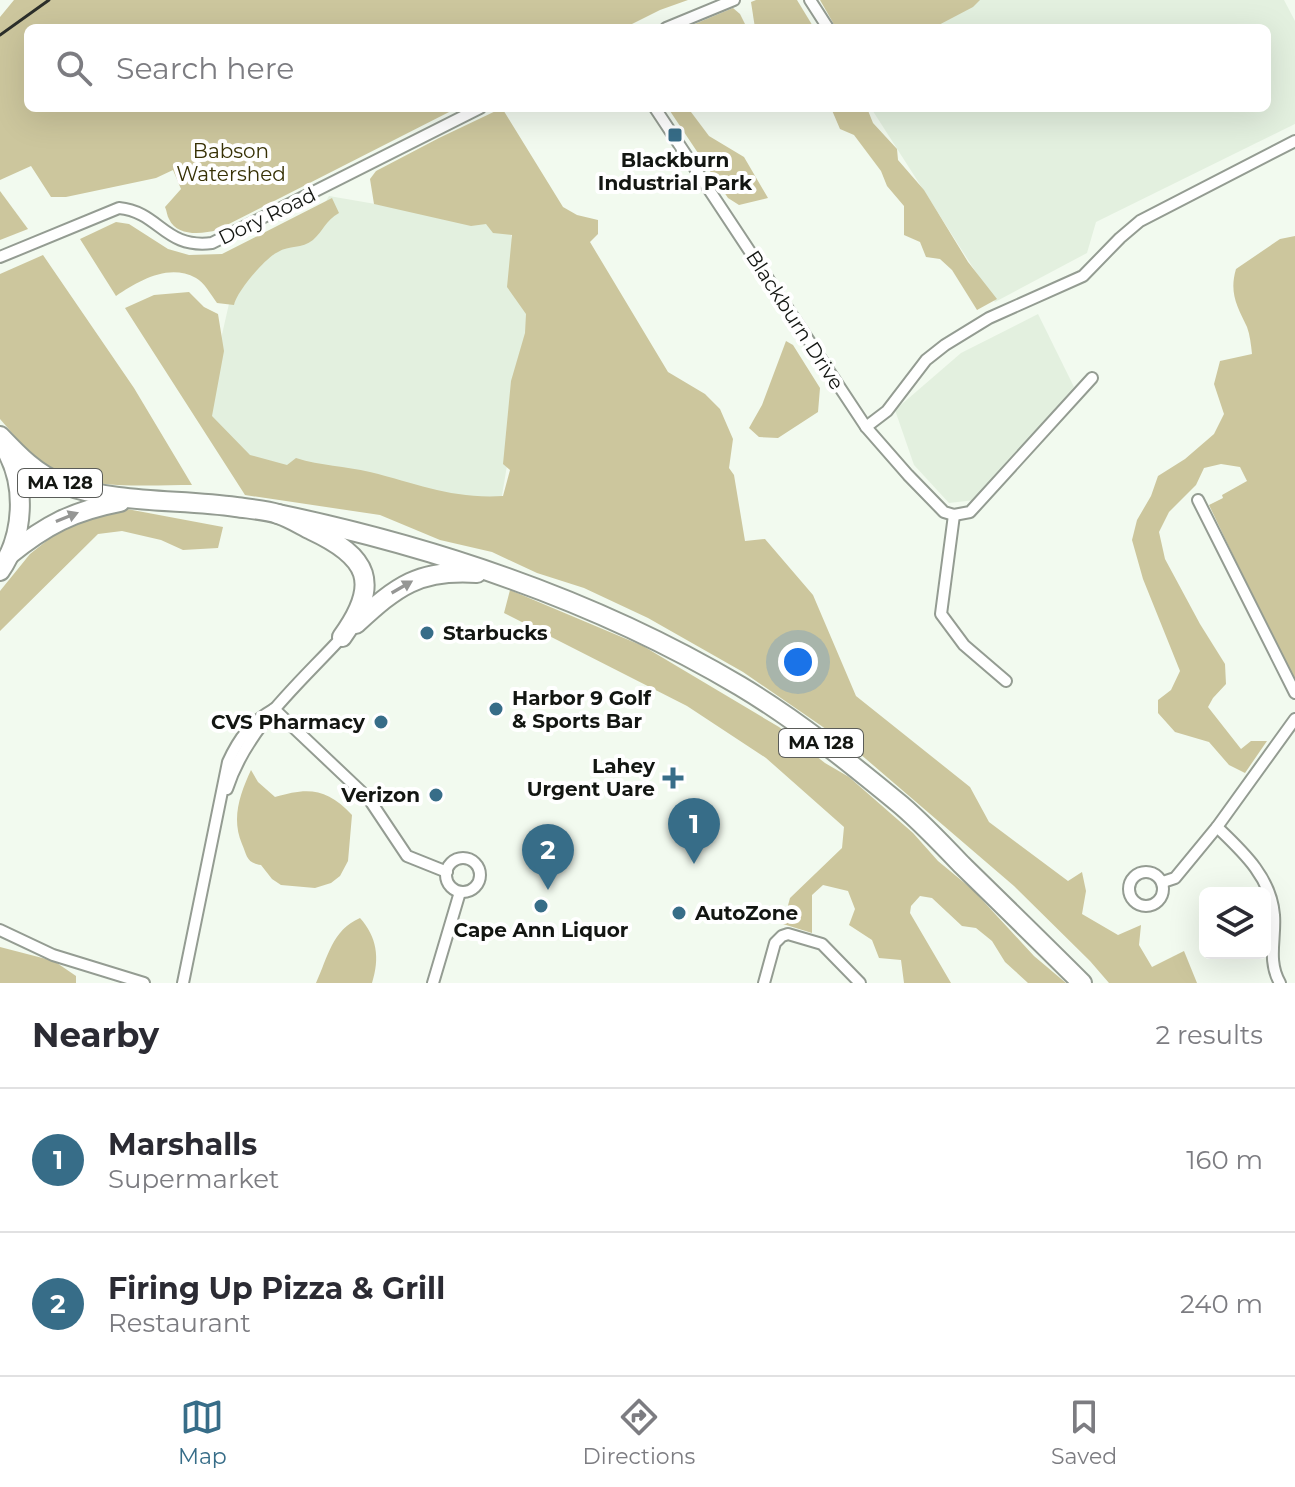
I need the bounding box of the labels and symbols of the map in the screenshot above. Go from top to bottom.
marker: Blackburn Industrial Park [666,126,684,144]
park label: Babson Watershed [176,139,286,186]
place label: Blackburn Industrial Park [598,148,753,195]
street label: Dory Road [214,182,320,250]
street label: Blackburn Drive [741,246,849,394]
road number: MA 128 [18,469,102,497]
one-way arrow [55,510,79,523]
one-way arrow [390,580,413,594]
place label: Starbucks [443,621,548,645]
marker: Starbucks [418,624,436,642]
your location [778,642,818,682]
place label: Harbor 9 Golf & Sports Bar [512,686,652,733]
marker: Harbor 9 Golf & Sports Bar [487,700,505,718]
place label: CVS Pharmacy [211,710,366,734]
marker: CVS Pharmacy [372,713,390,731]
road number: MA 128 [779,729,863,757]
place label: Lahey Urgent Uare [527,754,656,801]
marker: Lahey Urgent Uare [662,767,684,789]
place label: Verizon [340,783,420,807]
marker: Verizon [427,786,445,804]
pin: 1 [668,798,720,864]
pin: 2 [522,824,574,890]
marker: Cape Ann Liquor [532,897,550,915]
place label: AutoZone [694,901,798,925]
marker: AutoZone [670,904,688,922]
place label: Cape Ann Liquor [454,918,629,942]

